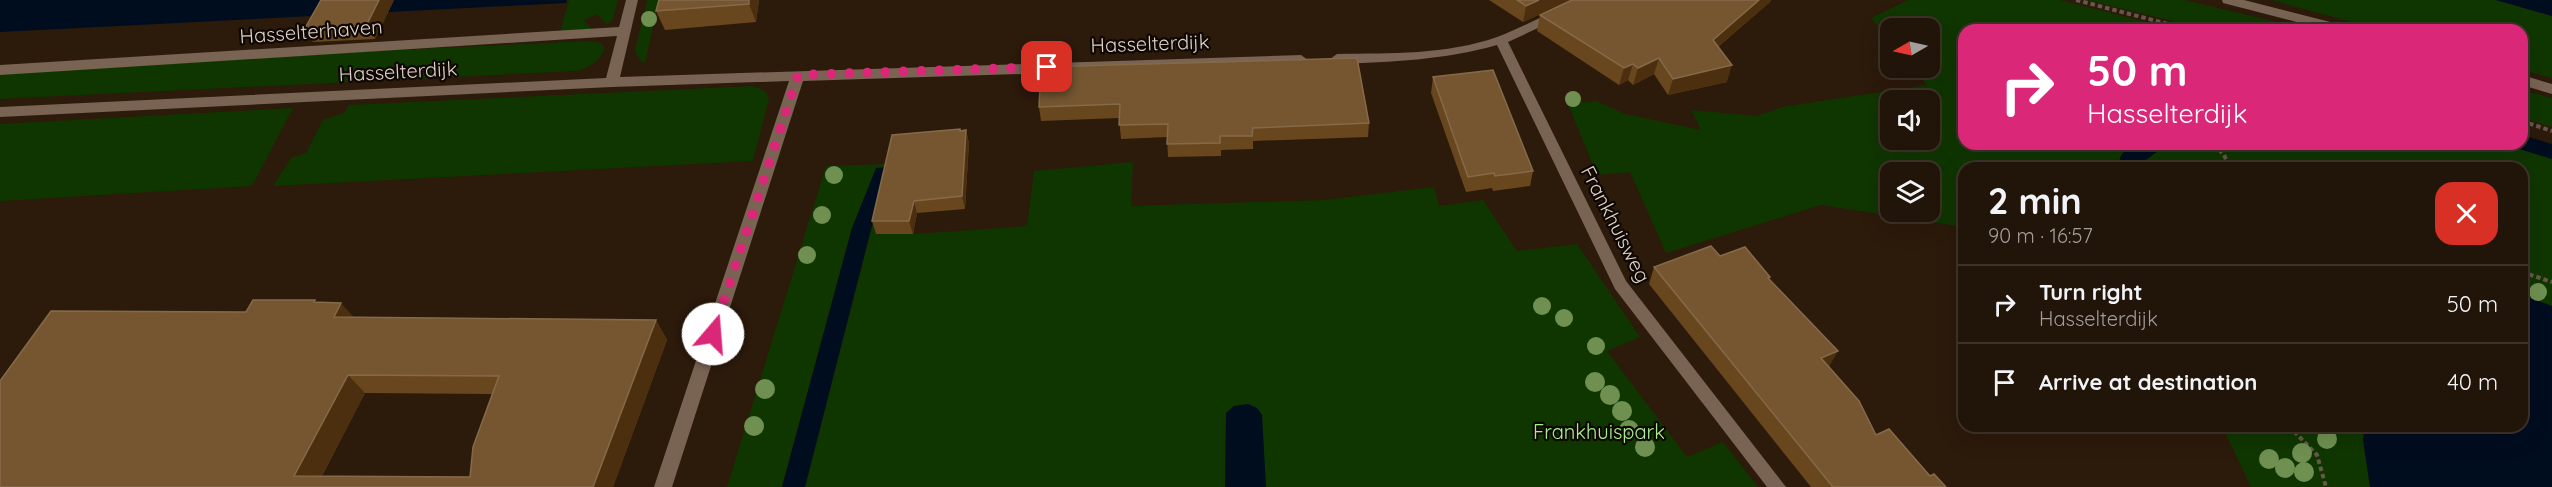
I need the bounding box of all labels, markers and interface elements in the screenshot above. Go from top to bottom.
street label: Hasselterhaven [239,14,383,48]
north arrow [1880,18,1940,78]
map controls [1880,18,1940,222]
street label: Hasselterdijk [1090,28,1210,58]
pin [1021,41,1072,92]
text: 50 m [2087,44,2187,97]
icon: right [1988,48,2066,126]
icon: arrive [1030,50,1063,83]
street label: Hasselterdijk [338,55,458,87]
button: sound [1880,90,1940,150]
text: Hasselterdijk [2087,96,2247,130]
street label: Frankhuisweg [1576,161,1656,287]
button: layers [1880,162,1940,222]
text: 2 min [1988,178,2082,223]
button: close [2435,182,2498,245]
text: 90 m · 16:57 [1988,223,2093,248]
text: Turn right [2039,278,2143,306]
icon: right [1988,288,2021,321]
text: 50 m [2447,290,2498,318]
position arrow [681,302,745,366]
text: Hasselterdijk [2039,306,2158,331]
icon: arrive [1988,366,2021,399]
text: Arrive at destination [2039,368,2257,396]
text: 40 m [2447,368,2498,396]
park label: Frankhuispark [1533,419,1665,444]

